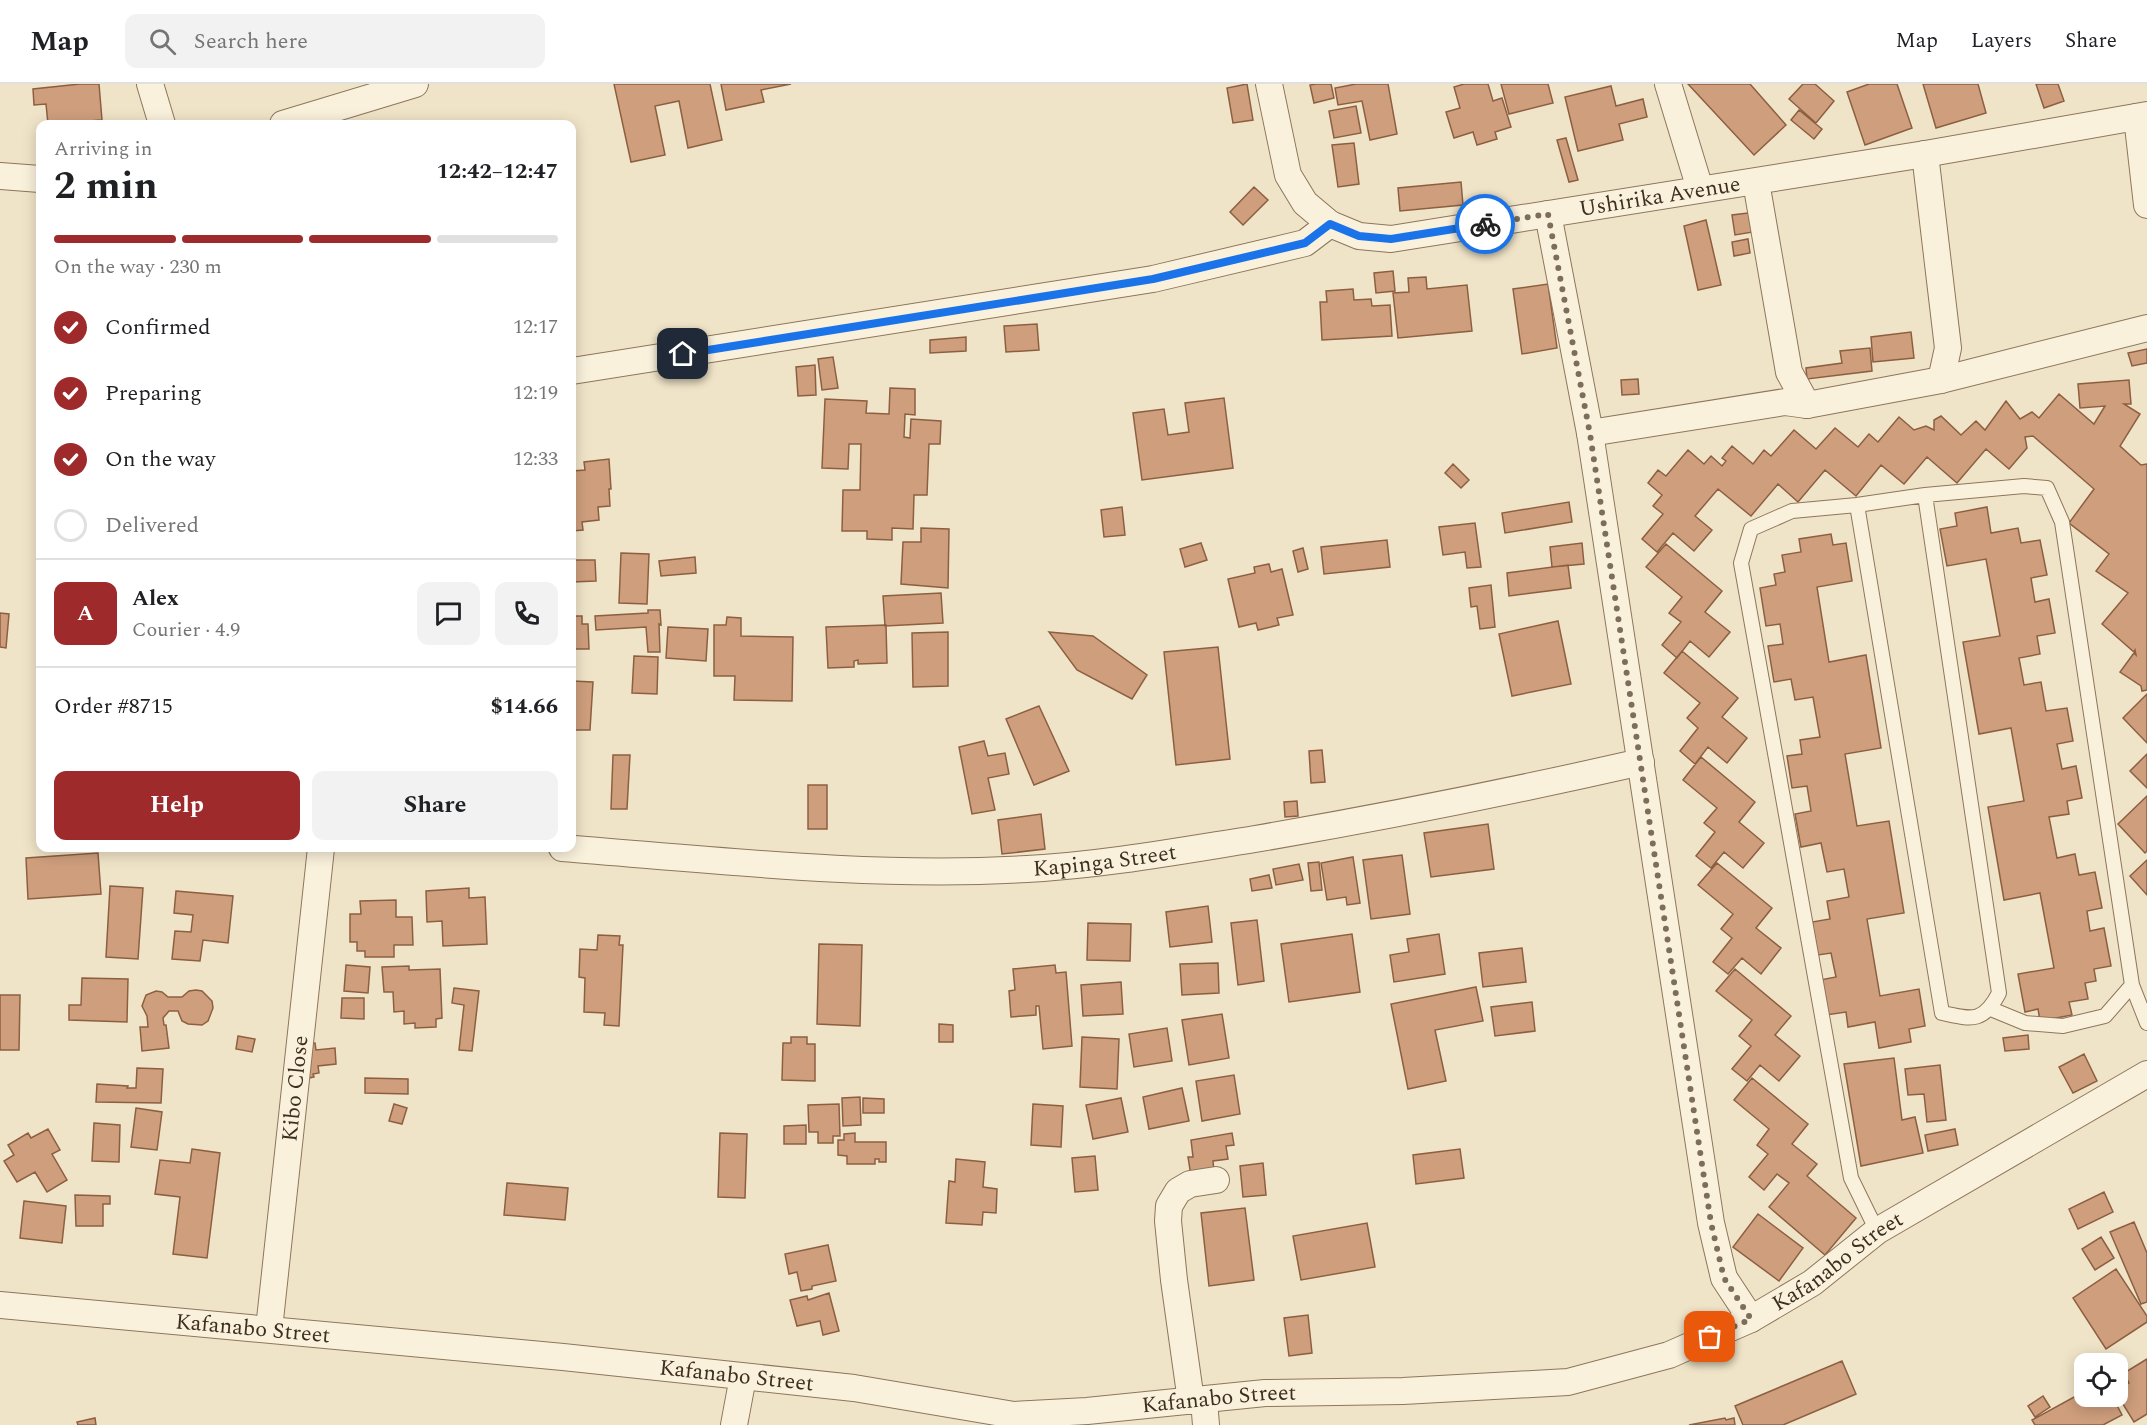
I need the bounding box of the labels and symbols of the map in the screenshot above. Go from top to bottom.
street label: Ushirika Avenue [1577,167,1743,225]
courier [1455,194,1515,254]
pin [657,328,708,379]
street label: Kapinga Street [1032,835,1179,885]
street label: Kibo Close [273,1034,317,1143]
street label: Kafanabo Street [1766,1203,1910,1320]
street label: Kafanabo Street [174,1305,332,1352]
pin [1684,1311,1735,1362]
street label: Kafanabo Street [658,1351,816,1400]
street label: Kafanabo Street [1140,1376,1297,1422]

